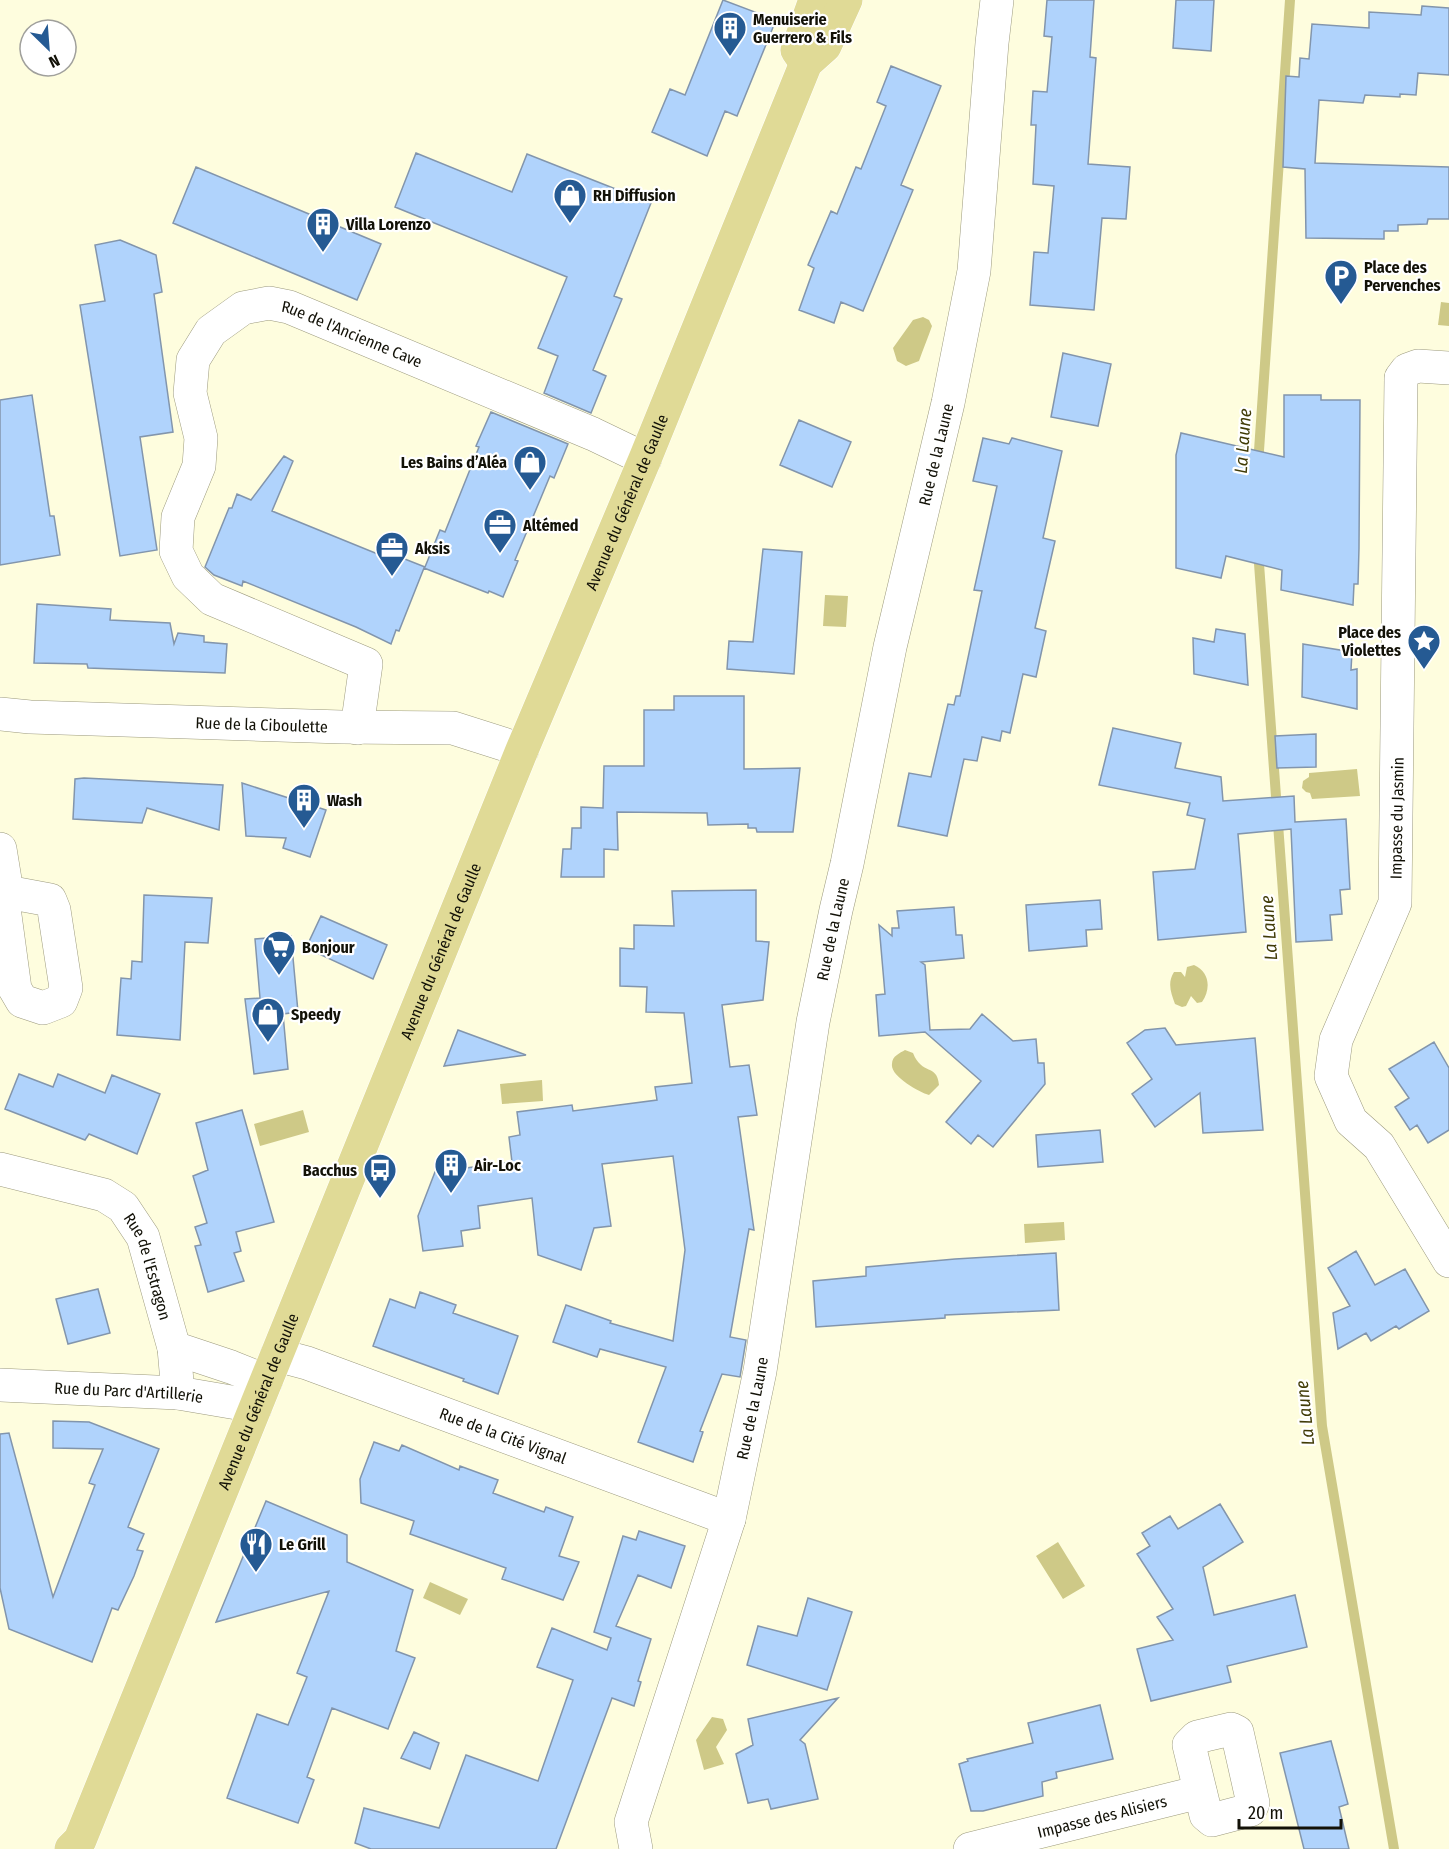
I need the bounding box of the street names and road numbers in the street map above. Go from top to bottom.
street label: Rue de l'Ancienne Cave [280,296,425,371]
street label: Rue de la Laune [914,401,957,507]
street label: Avenue du Général de Gaulle [581,411,672,593]
street label: Rue de la Ciboulette [195,713,328,736]
street label: Impasse du Jasmin [1386,757,1408,879]
street label: Avenue du Général de Gaulle [396,860,485,1042]
street label: Rue de la Laune [812,876,853,982]
street label: Rue de l'Estragon [120,1209,175,1322]
street label: Avenue du Général de Gaulle [214,1310,302,1492]
street label: Rue de la Laune [732,1356,772,1461]
street label: Rue du Parc d'Artillerie [54,1378,205,1407]
street label: Rue de la Cité Vignal [437,1403,569,1468]
street label: Impasse des Alisiers [1035,1791,1169,1841]

